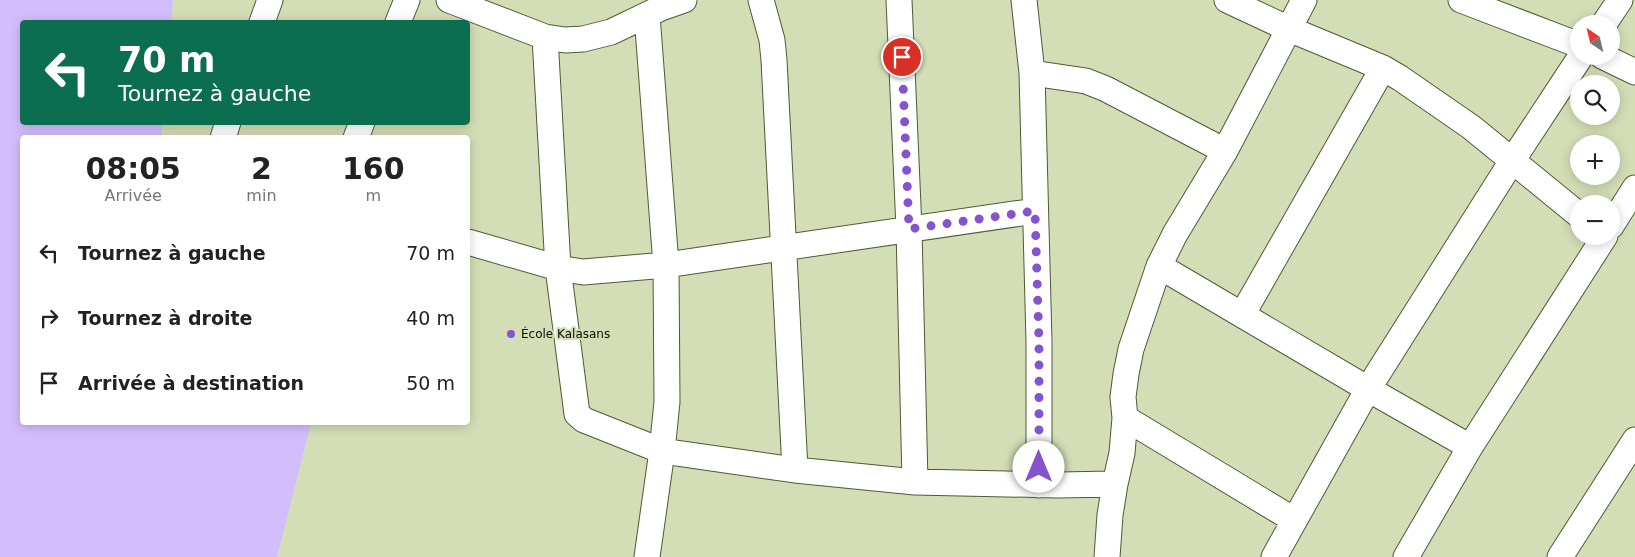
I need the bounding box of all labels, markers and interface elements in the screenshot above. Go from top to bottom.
north arrow [1570,15,1620,65]
map controls [1570,15,1620,245]
pin [881,36,923,78]
icon: left [35,40,100,105]
text: 70 m [118,40,215,80]
icon: arrive [888,43,916,71]
button: search [1570,75,1620,125]
text: Tournez à gauche [118,81,311,106]
button: + [1570,135,1620,185]
text: 08:05 [85,151,181,186]
text: 2 [251,151,272,186]
text: 160 [342,151,405,186]
text: Arrivée [104,186,162,205]
text: min [246,186,277,205]
text: m [365,186,381,205]
button: − [1570,195,1620,245]
icon: left [35,239,63,267]
text: Tournez à gauche [78,242,266,264]
text: 70 m [406,242,455,264]
icon: right [35,304,63,332]
text: Tournez à droite [78,307,252,329]
text: 40 m [406,307,455,329]
place label: École Kalasans [521,326,610,341]
marker: École Kalasans [505,328,517,340]
icon: arrive [35,369,63,397]
text: Arrivée à destination [78,372,304,394]
text: 50 m [406,372,455,394]
position arrow [1012,440,1064,492]

